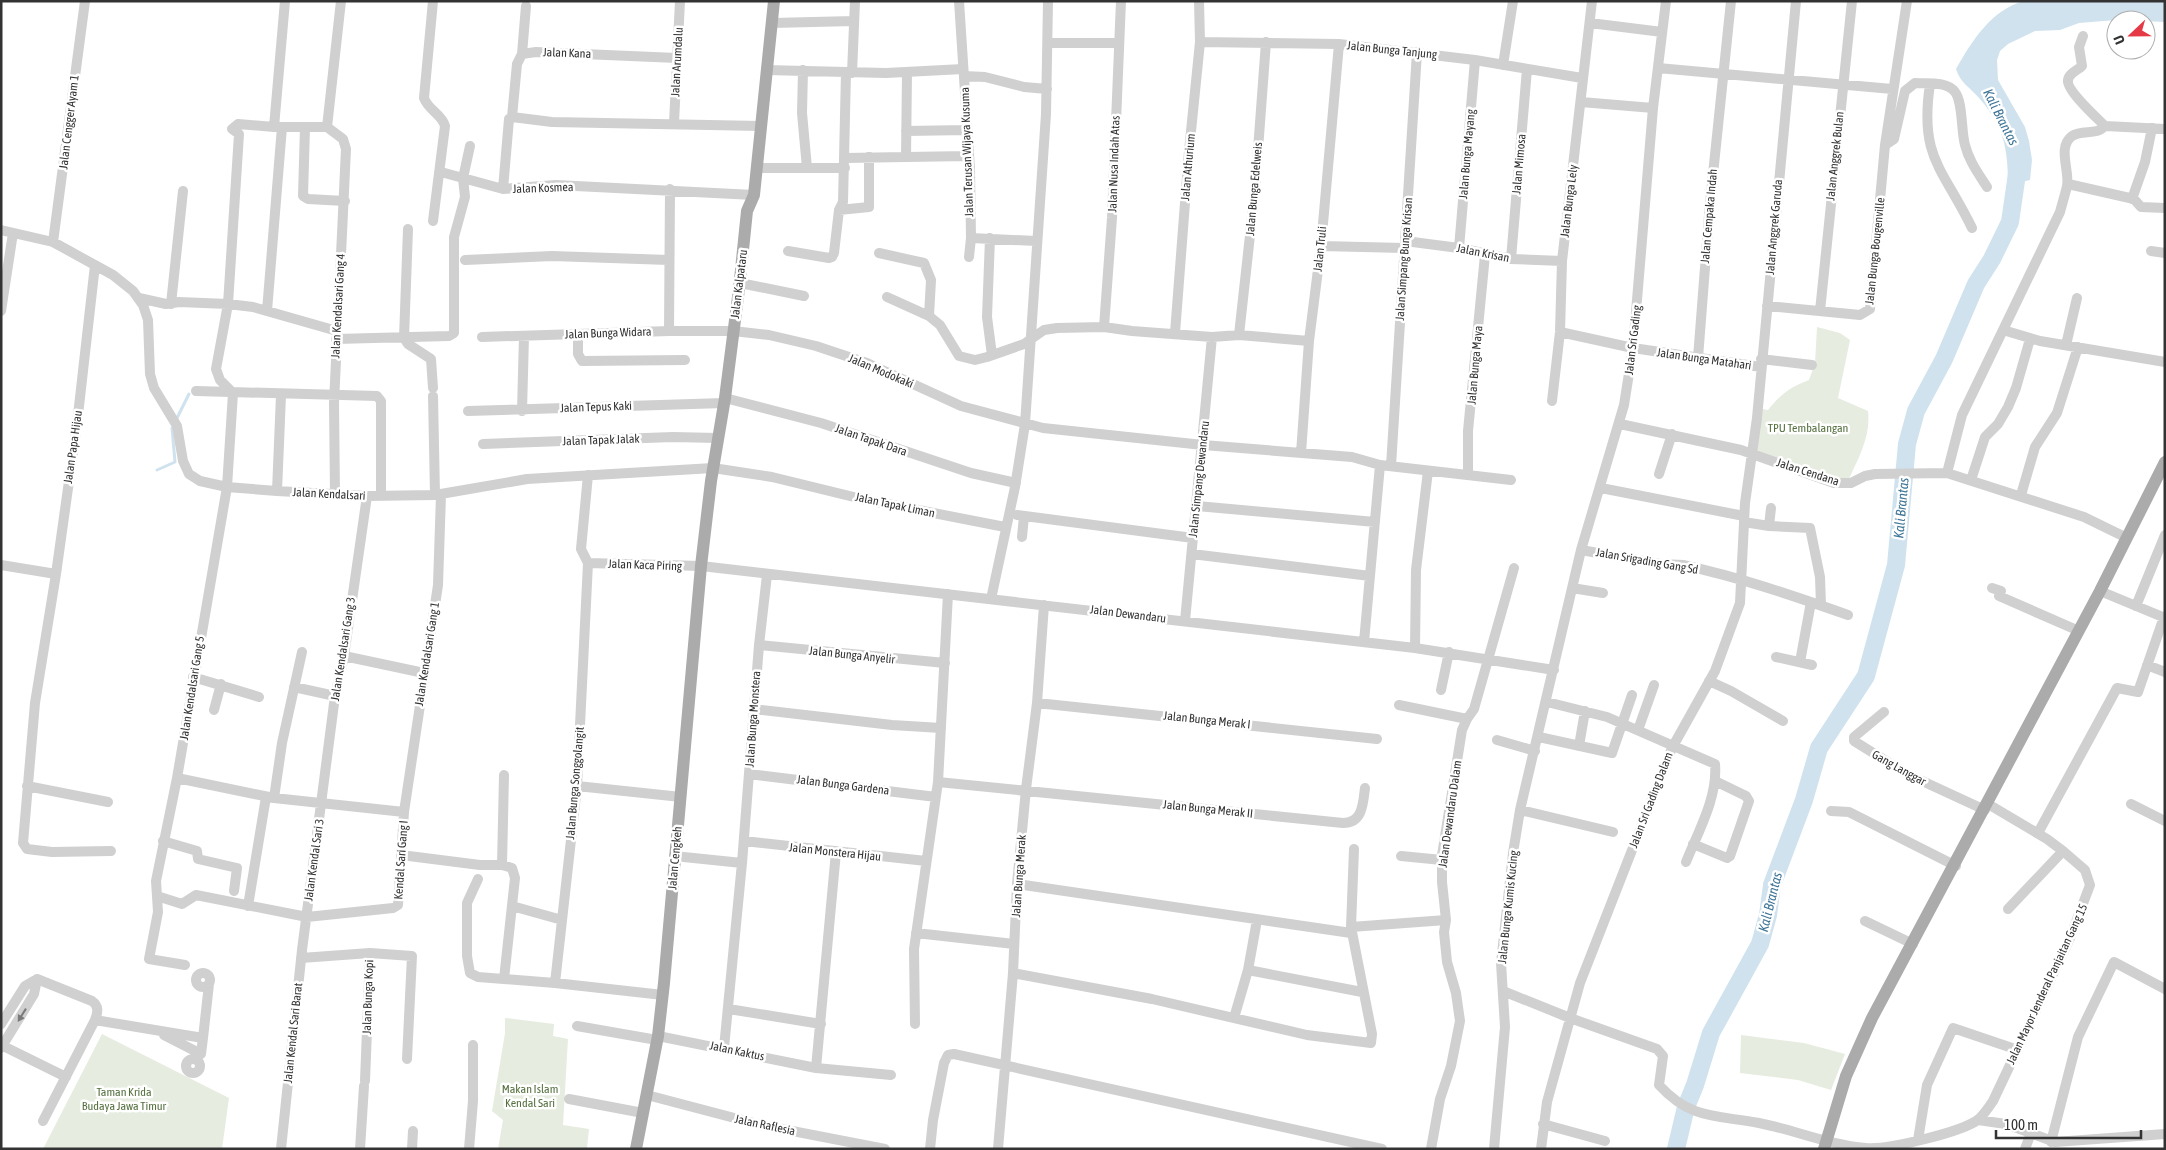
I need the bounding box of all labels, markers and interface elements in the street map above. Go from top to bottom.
north arrow [2106,10,2156,60]
street label: Jalan Arumdalu [668,27,686,97]
text: U [2110,33,2128,47]
street label: Jalan Bunga Tanjung [1346,38,1439,62]
street label: Jalan Kana [543,45,591,61]
street label: Jalan Cengger Ayam 1 [56,74,82,170]
water label: Kali Brantas [1980,86,2022,148]
street label: Jalan Terusan Wijaya Kusuma [958,87,976,217]
street label: Jalan Bunga Mayang [1456,108,1478,199]
street label: Jalan Anggrek Bulan [1823,111,1847,201]
street label: Jalan Nusa Indah Atas [1105,115,1123,213]
street label: Jalan Athurium [1178,133,1198,201]
street label: Jalan Mimosa [1509,133,1529,195]
street label: Jalan Bunga Edelweis [1243,142,1265,236]
street label: Jalan Bunga Lely [1558,164,1580,238]
street label: Jalan Cempaka Indah [1698,168,1720,264]
street label: Jalan Anggrek Garuda [1763,179,1785,275]
street label: Jalan Kosmea [512,180,574,196]
street label: Jalan Simpang Bunga Krisan [1393,197,1415,321]
street label: Jalan Bunga Bougenville [1862,197,1888,305]
street label: Jalan Truli [1311,226,1329,272]
street label: Jalan Krisan [1455,241,1511,265]
street label: Jalan Kalpataru [728,248,750,319]
street label: Jalan Kendalsari Gang 4 [328,253,348,359]
street label: Jalan Sri Gading [1622,304,1644,376]
street label: Jalan Bunga Widara [564,324,652,342]
street label: Jalan Bunga Maya [1465,325,1485,405]
street label: Jalan Bunga Matahari [1656,345,1752,373]
street label: Jalan Modokaki [846,351,916,391]
street label: Jalan Tepus Kaki [560,399,632,415]
street label: Jalan Papa Hijau [61,409,85,484]
street label: Jalan Simpang Dewandaru [1186,420,1212,538]
street label: Jalan Tapak Dara [833,421,909,459]
park label: TPU Tembalangan [1768,421,1848,435]
street label: Jalan Tapak Jalak [562,432,641,448]
street label: Jalan Cendana [1775,455,1841,489]
water label: Kali Brantas [1890,477,1912,539]
street label: Jalan Kendalsari [292,485,366,503]
street label: Jalan Tapak Liman [854,490,936,520]
street label: Jalan Srigading Gang Sd [1595,545,1699,577]
street label: Jalan Kaca Piring [608,557,683,573]
street label: Jalan Kendalsari Gang 3 [328,596,358,702]
street label: Jalan Kendalsari Gang 1 [412,601,442,707]
street label: Jalan Dewandaru [1089,602,1167,626]
street label: Jalan Kendalsari Gang 5 [177,635,207,741]
street label: Jalan Bunga Anyelir [808,644,896,667]
street label: Jalan Bunga Monstera [743,670,763,768]
street label: Jalan Bunga Merak I [1163,708,1251,732]
street label: Jalan Bunga Songgolangit [563,726,587,840]
street label: Gang Langgar [1870,747,1929,789]
street label: Jalan Sri Gading Dalam [1626,750,1676,850]
street label: Jalan Dewandaru Dalam [1436,760,1464,868]
street label: Jalan Bunga Gardena [796,772,890,798]
street label: Jalan Bunga Merak II [1162,797,1254,821]
street label: Jalan Kendal Sari 3 [301,818,327,902]
street label: Kendal Sari Gang I [391,820,411,900]
street label: Jalan Cengkeh [665,826,685,890]
street label: Jalan Bunga Merak [1009,834,1029,918]
street label: Jalan Monstera Hijau [788,840,882,864]
street label: Jalan Bunga Kumis Kucing [1495,849,1521,964]
water label: Kali Brantas [1755,870,1785,933]
street label: Jalan Mayor Jenderal Panjaitan Gang 15 [2004,902,2090,1066]
street label: Jalan Bunga Kopi [360,959,376,1035]
street label: Jalan Kendal Sari Barat [281,982,305,1084]
one-way arrow [17,1008,26,1021]
street label: Jalan Kaktus [708,1038,766,1064]
park label: Makan Islam Kendal Sari [502,1082,558,1110]
park label: Taman Krida Budaya Jawa Timur [82,1085,167,1113]
scale bar [1996,1108,2141,1140]
street label: Jalan Raflesia [733,1112,797,1138]
text: 100 m [2004,1116,2038,1133]

